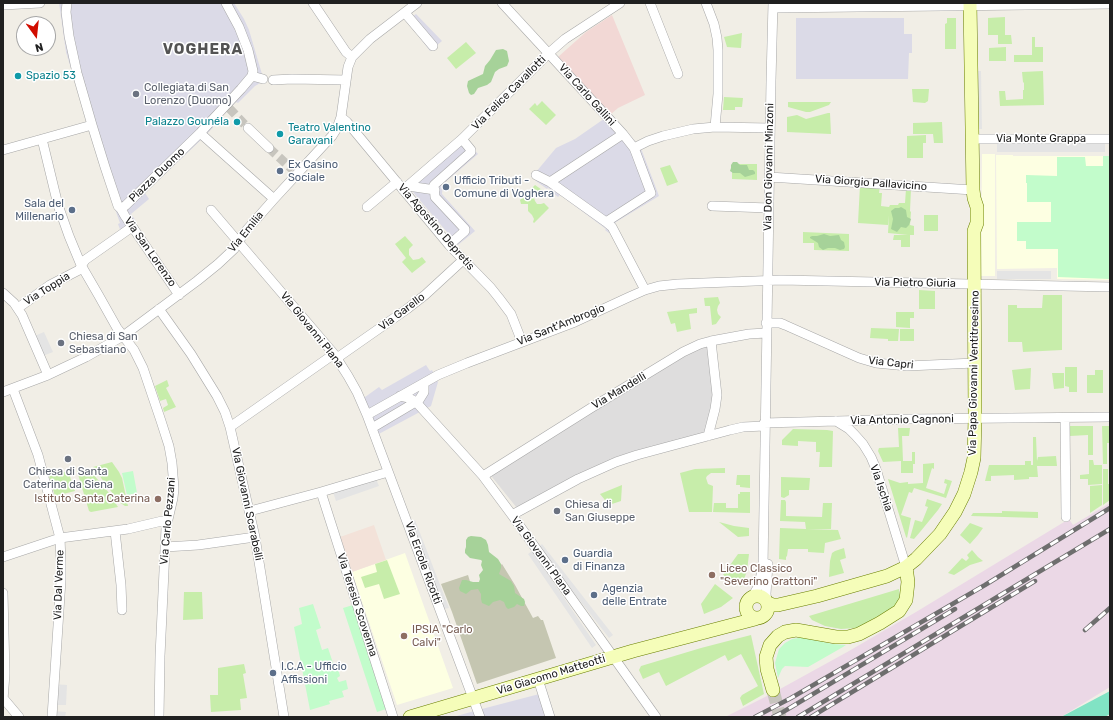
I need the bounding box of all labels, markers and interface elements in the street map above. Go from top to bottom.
north arrow [16,16,56,56]
text: N [33,40,44,54]
district label: VOGHERA [163,41,243,59]
street label: Via Felice Cavallotti [469,53,549,133]
street label: Via Carlo Gallini [556,61,618,129]
place label: Spazio 53 [26,69,76,83]
marker: Spazio 53 [13,71,23,81]
place label: Collegiata di San Lorenzo (Duomo) [144,81,231,107]
marker: Collegiata di San Lorenzo (Duomo) [131,89,141,99]
street label: Via Don Giovanni Minzoni [761,103,777,231]
place label: Palazzo Gounéla [145,115,229,129]
marker: Palazzo Gounéla [232,117,242,127]
place label: Teatro Valentino Garavani [288,121,371,147]
marker: Teatro Valentino Garavani [275,129,285,139]
street label: Via Monte Grappa [996,132,1086,146]
street label: Piazza Duomo [126,145,188,205]
place label: Ex Casino Sociale [288,158,338,184]
marker: Ex Casino Sociale [275,166,285,176]
street label: Via Giorgio Pallavicino [815,173,927,193]
place label: Ufficio Tributi - Comune di Voghera [454,174,554,200]
street label: Via Agostino Depretis [395,181,477,273]
marker: Ufficio Tributi - Comune di Voghera [441,182,451,192]
place label: Sala del Millenario [15,197,64,223]
marker: Sala del Millenario [67,205,77,215]
street label: Via Emilia [225,209,267,255]
street label: Via San Lorenzo [121,215,179,289]
street label: Via Toppia [21,270,73,308]
street label: Via Pietro Giuria [874,276,956,290]
street label: Via Giovanni Plana [277,289,347,371]
street label: Via Garello [376,290,428,334]
street label: Via Papa Giovanni Ventitreesimo [966,290,982,456]
street label: Via Sant'Ambrogio [515,301,607,349]
place label: Chiesa di San Sebastiano [69,330,138,356]
marker: Chiesa di San Sebastiano [56,338,66,348]
street label: Via Capri [868,354,914,372]
street label: Via Mandelli [590,370,648,412]
street label: Via Antonio Cagnoni [850,412,954,428]
street label: Via Giovanni Scarabelli [229,446,265,562]
marker: Chiesa di Santa Caterina da Siena [63,454,73,464]
street label: Via Ischia [867,463,895,513]
place label: Chiesa di Santa Caterina da Siena [23,465,113,491]
street label: Via Carlo Pezzani [158,477,178,565]
place label: Istituto Santa Caterina [34,492,150,506]
marker: Istituto Santa Caterina [153,494,163,504]
place label: Chiesa di San Giuseppe [565,498,635,524]
marker: Chiesa di San Giuseppe [552,506,562,516]
street label: Via Giovanni Plana [508,514,574,598]
street label: Via Ercole Ricotti [402,520,444,606]
place label: Guardia di Finanza [573,547,625,573]
street label: Via Dal Verme [51,550,67,620]
street label: Via Teresio Scovenna [334,552,380,658]
marker: Guardia di Finanza [560,555,570,565]
place label: Liceo Classico "Severino Grattoni" [720,562,817,588]
marker: Liceo Classico "Severino Grattoni" [707,570,717,580]
place label: Agenzia delle Entrate [602,582,667,608]
marker: Agenzia delle Entrate [589,590,599,600]
place label: IPSIA "Carlo Calvi" [412,623,473,649]
marker: IPSIA "Carlo Calvi" [399,631,409,641]
street label: Via Giacomo Matteotti [495,652,607,698]
place label: I.C.A - Ufficio Affissioni [281,660,347,686]
marker: I.C.A - Ufficio Affissioni [268,668,278,678]

